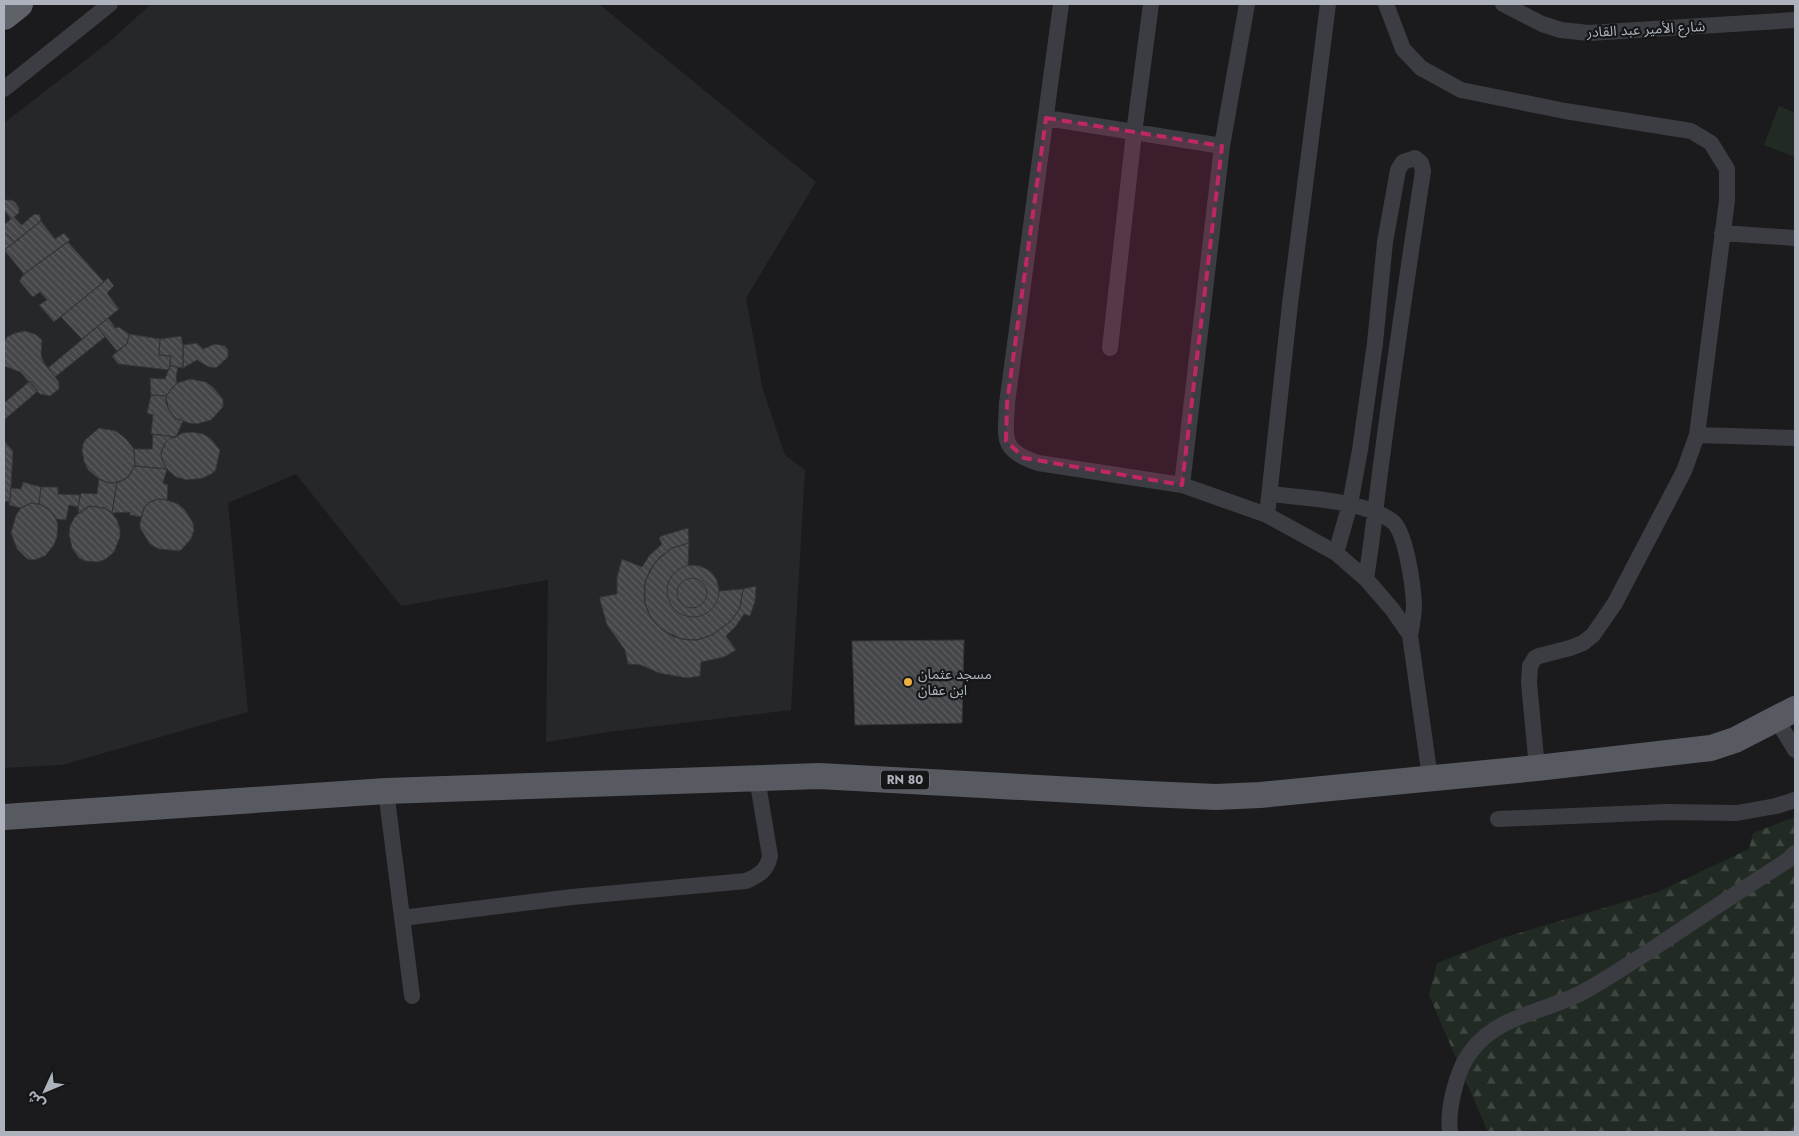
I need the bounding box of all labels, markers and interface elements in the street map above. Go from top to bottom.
street label: شارع الأمير عبد القادر [1585,16,1706,43]
place label: مسجد عثمان ابن عفان [918,664,992,700]
marker: مسجد عثمان ابن عفان [902,676,914,688]
road number: RN 80 [881,770,929,790]
north arrow [20,1066,70,1116]
text: ش [22,1086,50,1114]

